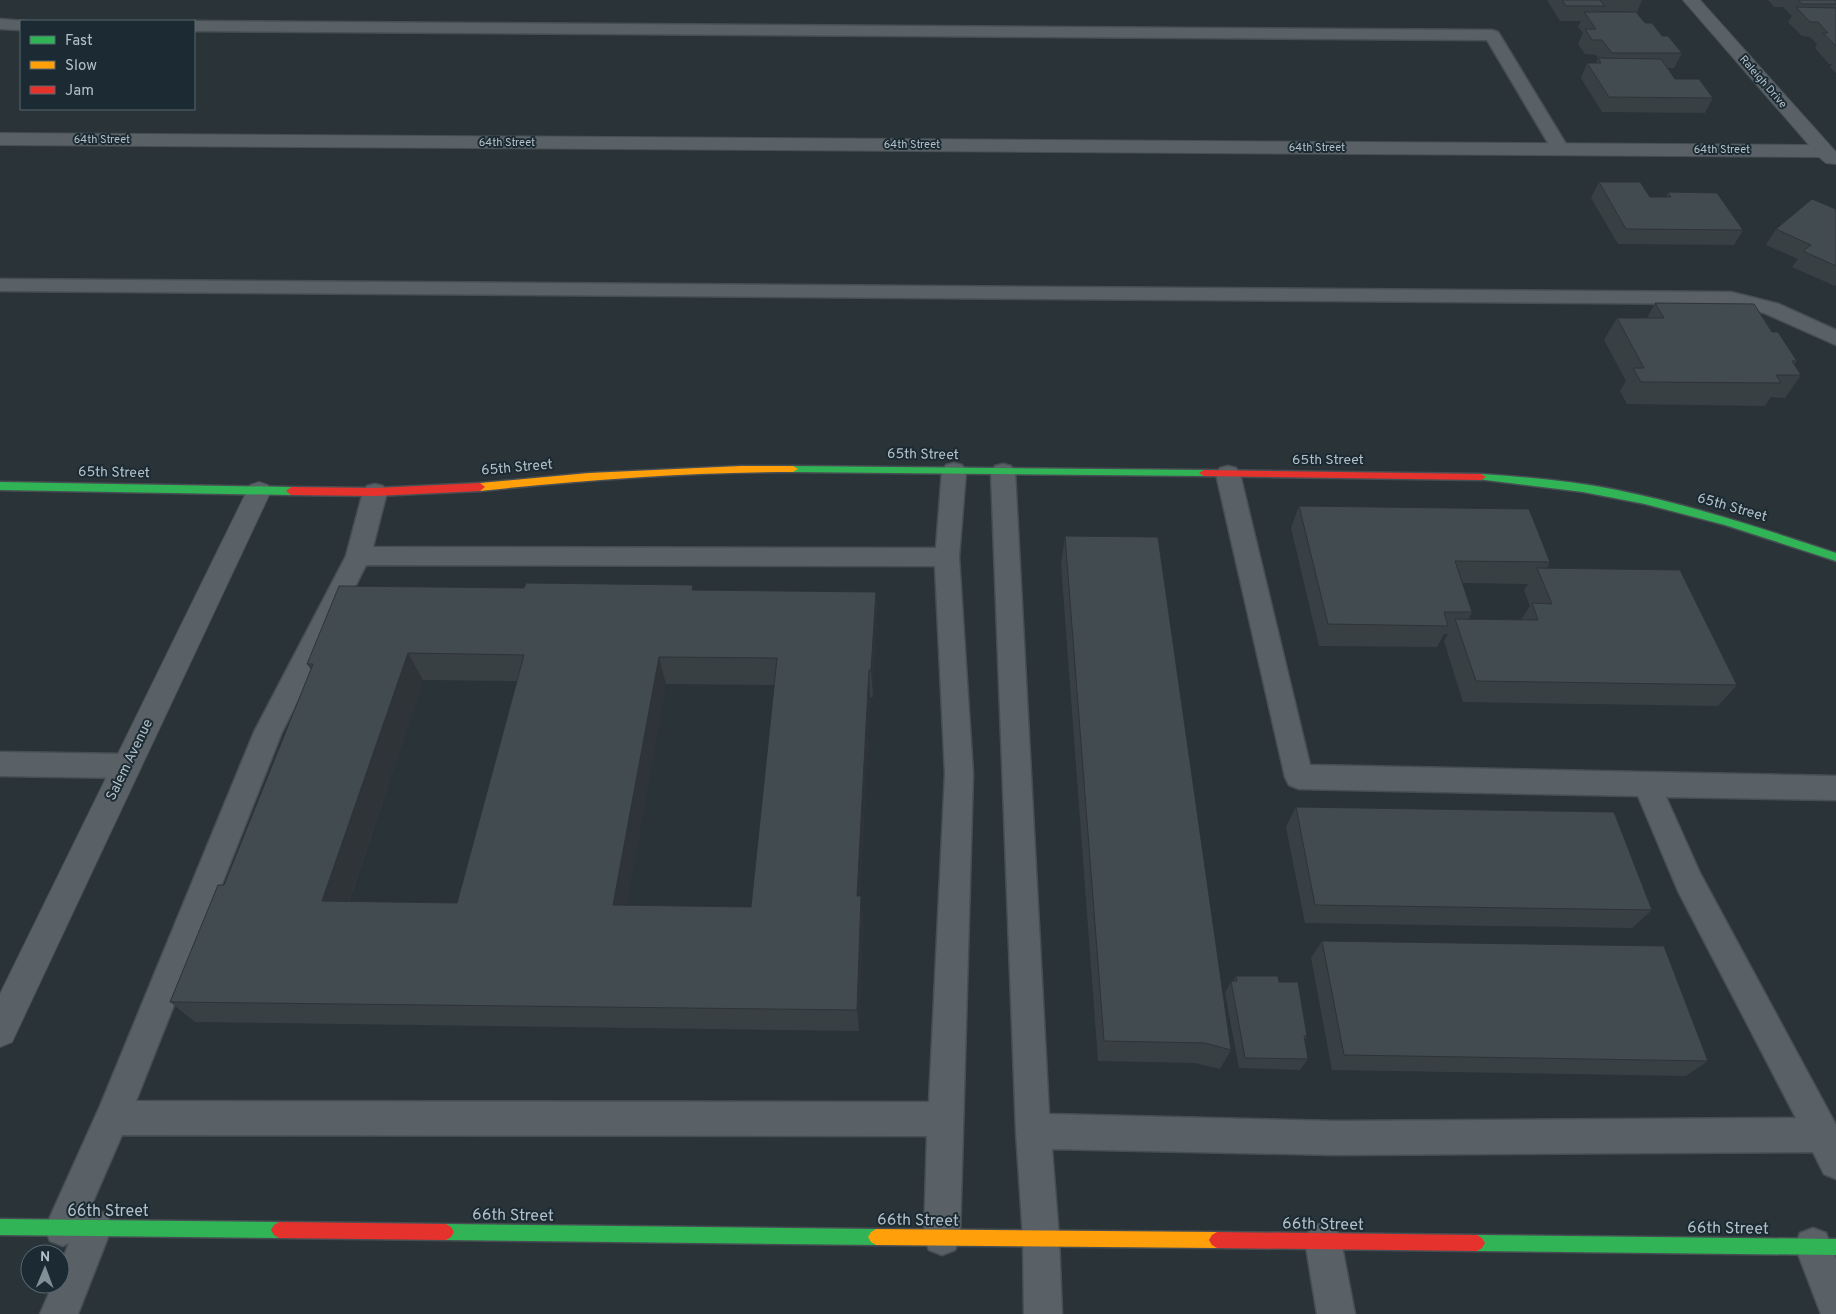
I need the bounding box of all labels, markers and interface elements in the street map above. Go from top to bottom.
legend [20,20,195,110]
text: Fast [65,32,93,51]
street label: Raleigh Drive [1736,53,1790,111]
text: Slow [65,57,97,76]
text: Jam [65,82,94,101]
street label: 64th Street [74,133,130,147]
street label: 64th Street [479,136,535,150]
street label: 64th Street [884,138,940,152]
street label: 64th Street [1289,141,1345,155]
street label: 64th Street [1694,143,1750,157]
street label: 65th Street [887,446,959,464]
street label: 65th Street [1292,452,1364,469]
street label: 65th Street [481,456,553,480]
street label: 65th Street [78,464,150,482]
street label: 65th Street [1695,490,1769,526]
street label: Salem Avenue [103,717,157,803]
street label: 66th Street [67,1202,149,1222]
street label: 66th Street [472,1205,554,1227]
street label: 66th Street [877,1210,959,1232]
street label: 66th Street [1282,1214,1364,1236]
street label: 66th Street [1687,1218,1769,1240]
north arrow [20,1244,70,1294]
text: N [40,1249,50,1266]

